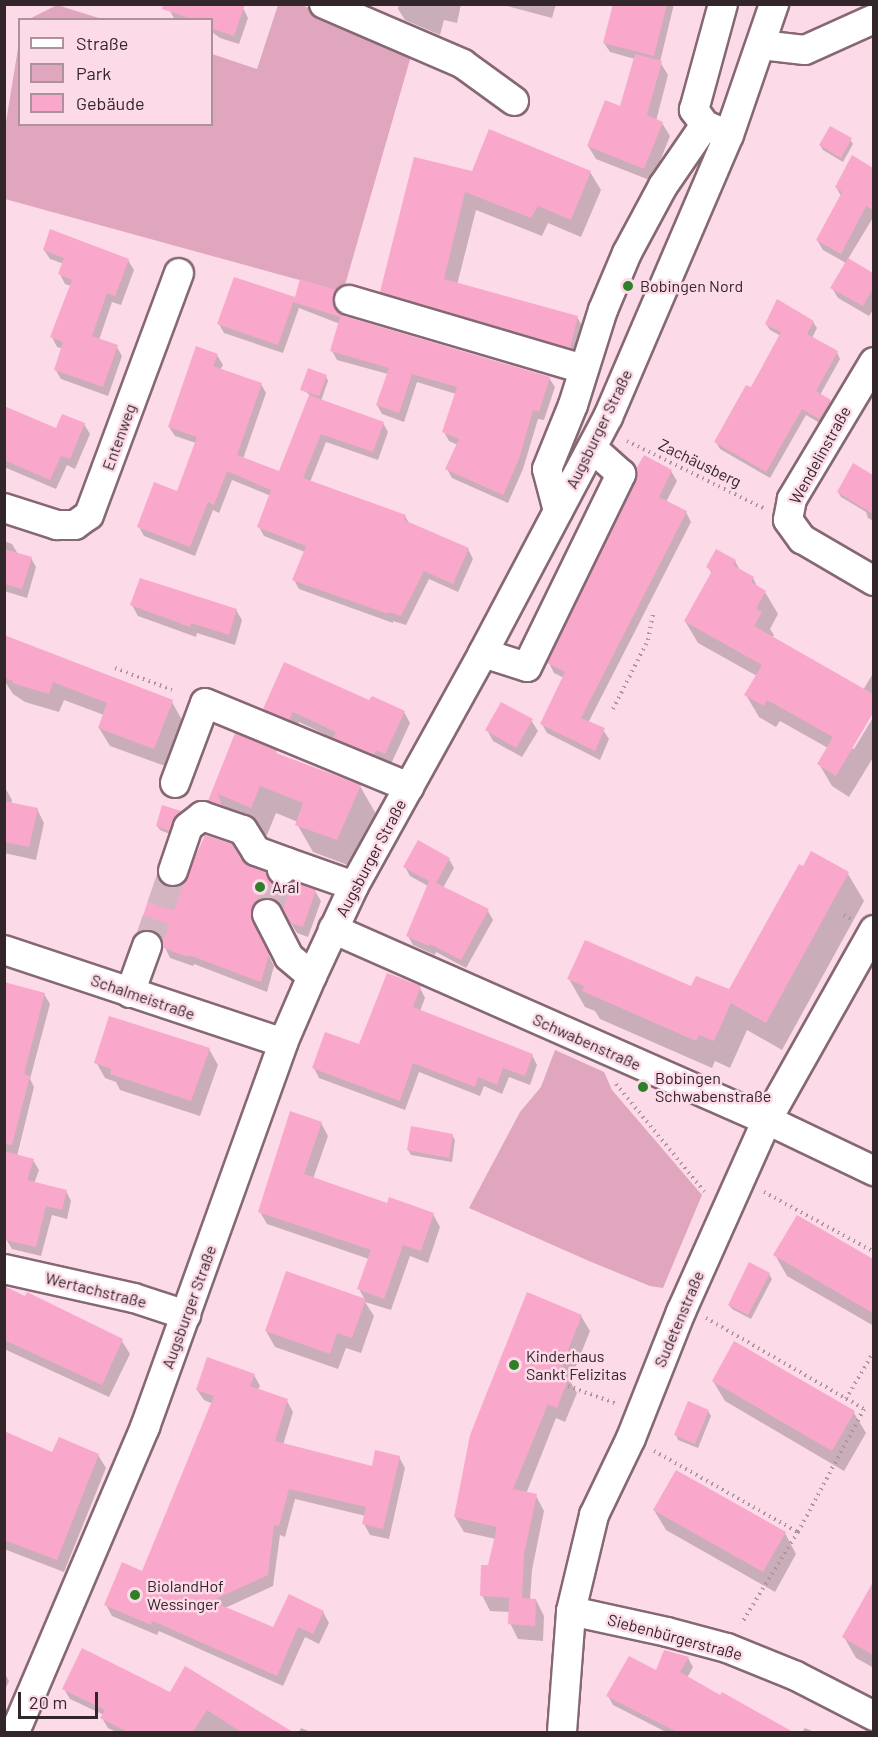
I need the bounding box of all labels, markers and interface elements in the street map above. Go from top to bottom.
legend [18,18,213,126]
text: Straße [76,32,128,54]
text: Park [76,62,111,84]
text: Gebäude [76,92,145,114]
place label: Bobingen Nord [640,276,743,296]
marker: Bobingen Nord [621,279,635,293]
street label: Augsburger Straße [562,366,636,492]
street label: Entenweg [98,401,140,473]
street label: Wendelinstraße [785,403,855,507]
street label: Zachäusberg [655,435,745,491]
street label: Augsburger Straße [332,796,410,920]
place label: Aral [272,877,299,897]
marker: Aral [253,880,267,894]
street label: Schalmeistraße [88,970,198,1024]
street label: Schwabenstraße [530,1010,644,1074]
place label: Bobingen Schwabenstraße [655,1068,771,1106]
marker: Bobingen Schwabenstraße [636,1080,650,1094]
street label: Augsburger Straße [158,1243,220,1371]
street label: Wertachstraße [43,1268,149,1312]
street label: Sudetenstraße [650,1268,708,1370]
place label: Kinderhaus Sankt Felizitas [526,1346,627,1384]
marker: Kinderhaus Sankt Felizitas [507,1358,521,1372]
place label: BiolandHof Wessinger [147,1576,224,1614]
marker: BiolandHof Wessinger [128,1588,142,1602]
street label: Siebenbürgerstraße [606,1610,744,1664]
scale bar [21,1680,100,1718]
text: 20 m [29,1691,67,1713]

